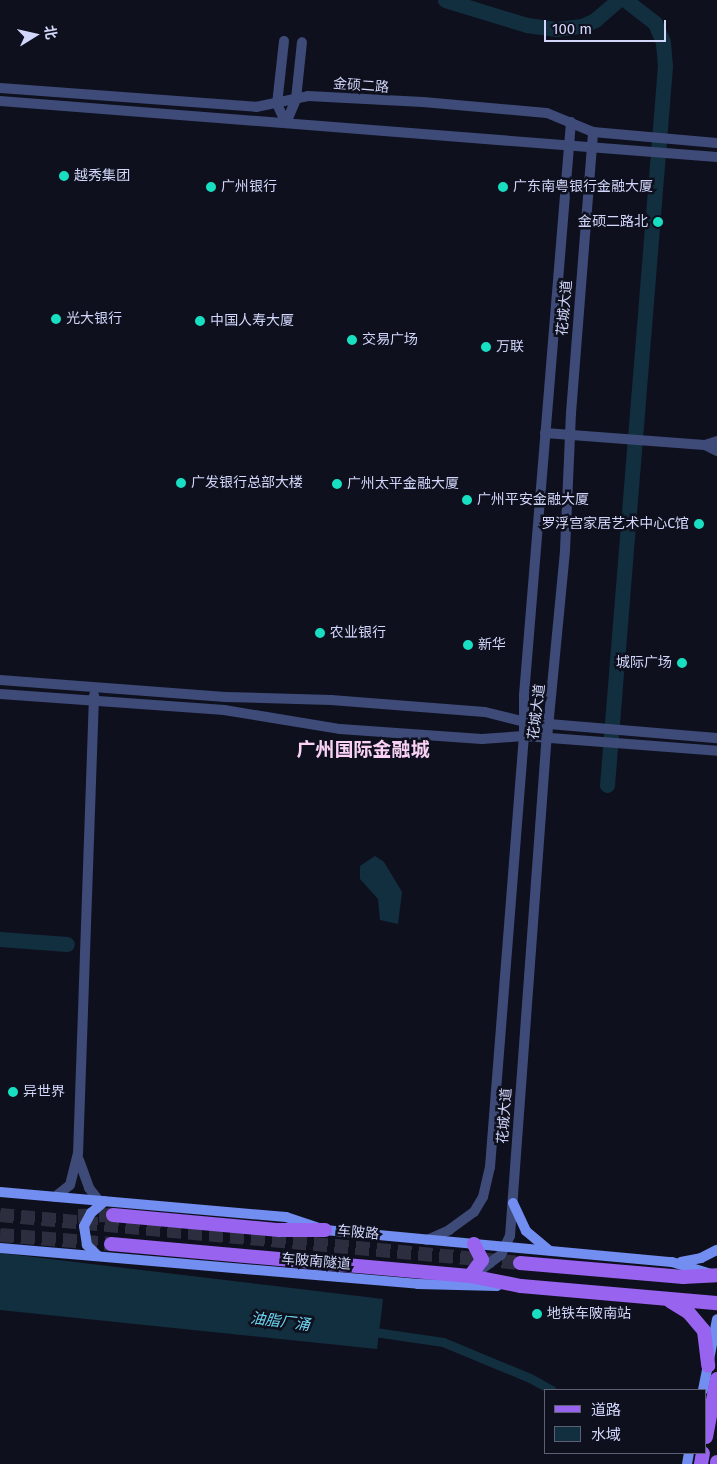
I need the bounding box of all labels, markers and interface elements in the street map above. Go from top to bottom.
north arrow [10,10,60,60]
scale bar [547,10,670,42]
text: 100 m [552,20,592,38]
text: 北 [41,24,60,41]
street label: 金硕二路 [332,76,390,96]
place label: 越秀集团 [74,168,130,184]
marker: 越秀集团 [58,170,70,182]
place label: 广州银行 [221,179,277,195]
place label: 广东南粤银行金融大厦 [513,179,653,195]
marker: 广州银行 [205,181,217,193]
marker: 广东南粤银行金融大厦 [497,181,509,193]
place label: 金硕二路北 [578,214,648,230]
marker: 金硕二路北 [652,216,664,228]
street label: 花城大道 [554,279,576,337]
place label: 光大银行 [66,311,122,327]
marker: 光大银行 [50,313,62,325]
place label: 中国人寿大厦 [210,313,294,329]
marker: 中国人寿大厦 [194,315,206,327]
place label: 交易广场 [362,332,418,348]
marker: 交易广场 [346,334,358,346]
place label: 万联 [496,339,524,355]
marker: 万联 [480,341,492,353]
place label: 广发银行总部大楼 [191,475,303,491]
place label: 广州太平金融大厦 [347,476,459,492]
marker: 广发银行总部大楼 [175,477,187,489]
marker: 广州太平金融大厦 [331,478,343,490]
place label: 广州平安金融大厦 [477,492,589,508]
marker: 广州平安金融大厦 [461,494,473,506]
place label: 罗浮宫家居艺术中心C馆 [541,516,689,532]
marker: 罗浮宫家居艺术中心C馆 [693,518,705,530]
place label: 农业银行 [330,625,386,641]
marker: 农业银行 [314,627,326,639]
place label: 新华 [478,637,506,653]
marker: 新华 [462,639,474,651]
place label: 城际广场 [616,655,672,671]
marker: 城际广场 [676,657,688,669]
street label: 花城大道 [525,683,549,741]
district label: 广州国际金融城 [297,739,429,761]
place label: 异世界 [23,1084,65,1100]
marker: 异世界 [7,1086,19,1098]
street label: 花城大道 [495,1087,515,1145]
street label: 车陂路 [336,1223,380,1243]
street label: 车陂南隧道 [280,1251,352,1273]
place label: 地铁车陂南站 [547,1306,631,1322]
marker: 地铁车陂南站 [531,1308,543,1320]
water label: 油脂厂涌 [249,1309,311,1335]
legend [544,1389,707,1454]
text: 道路 [591,1401,621,1419]
text: 水域 [591,1426,621,1444]

